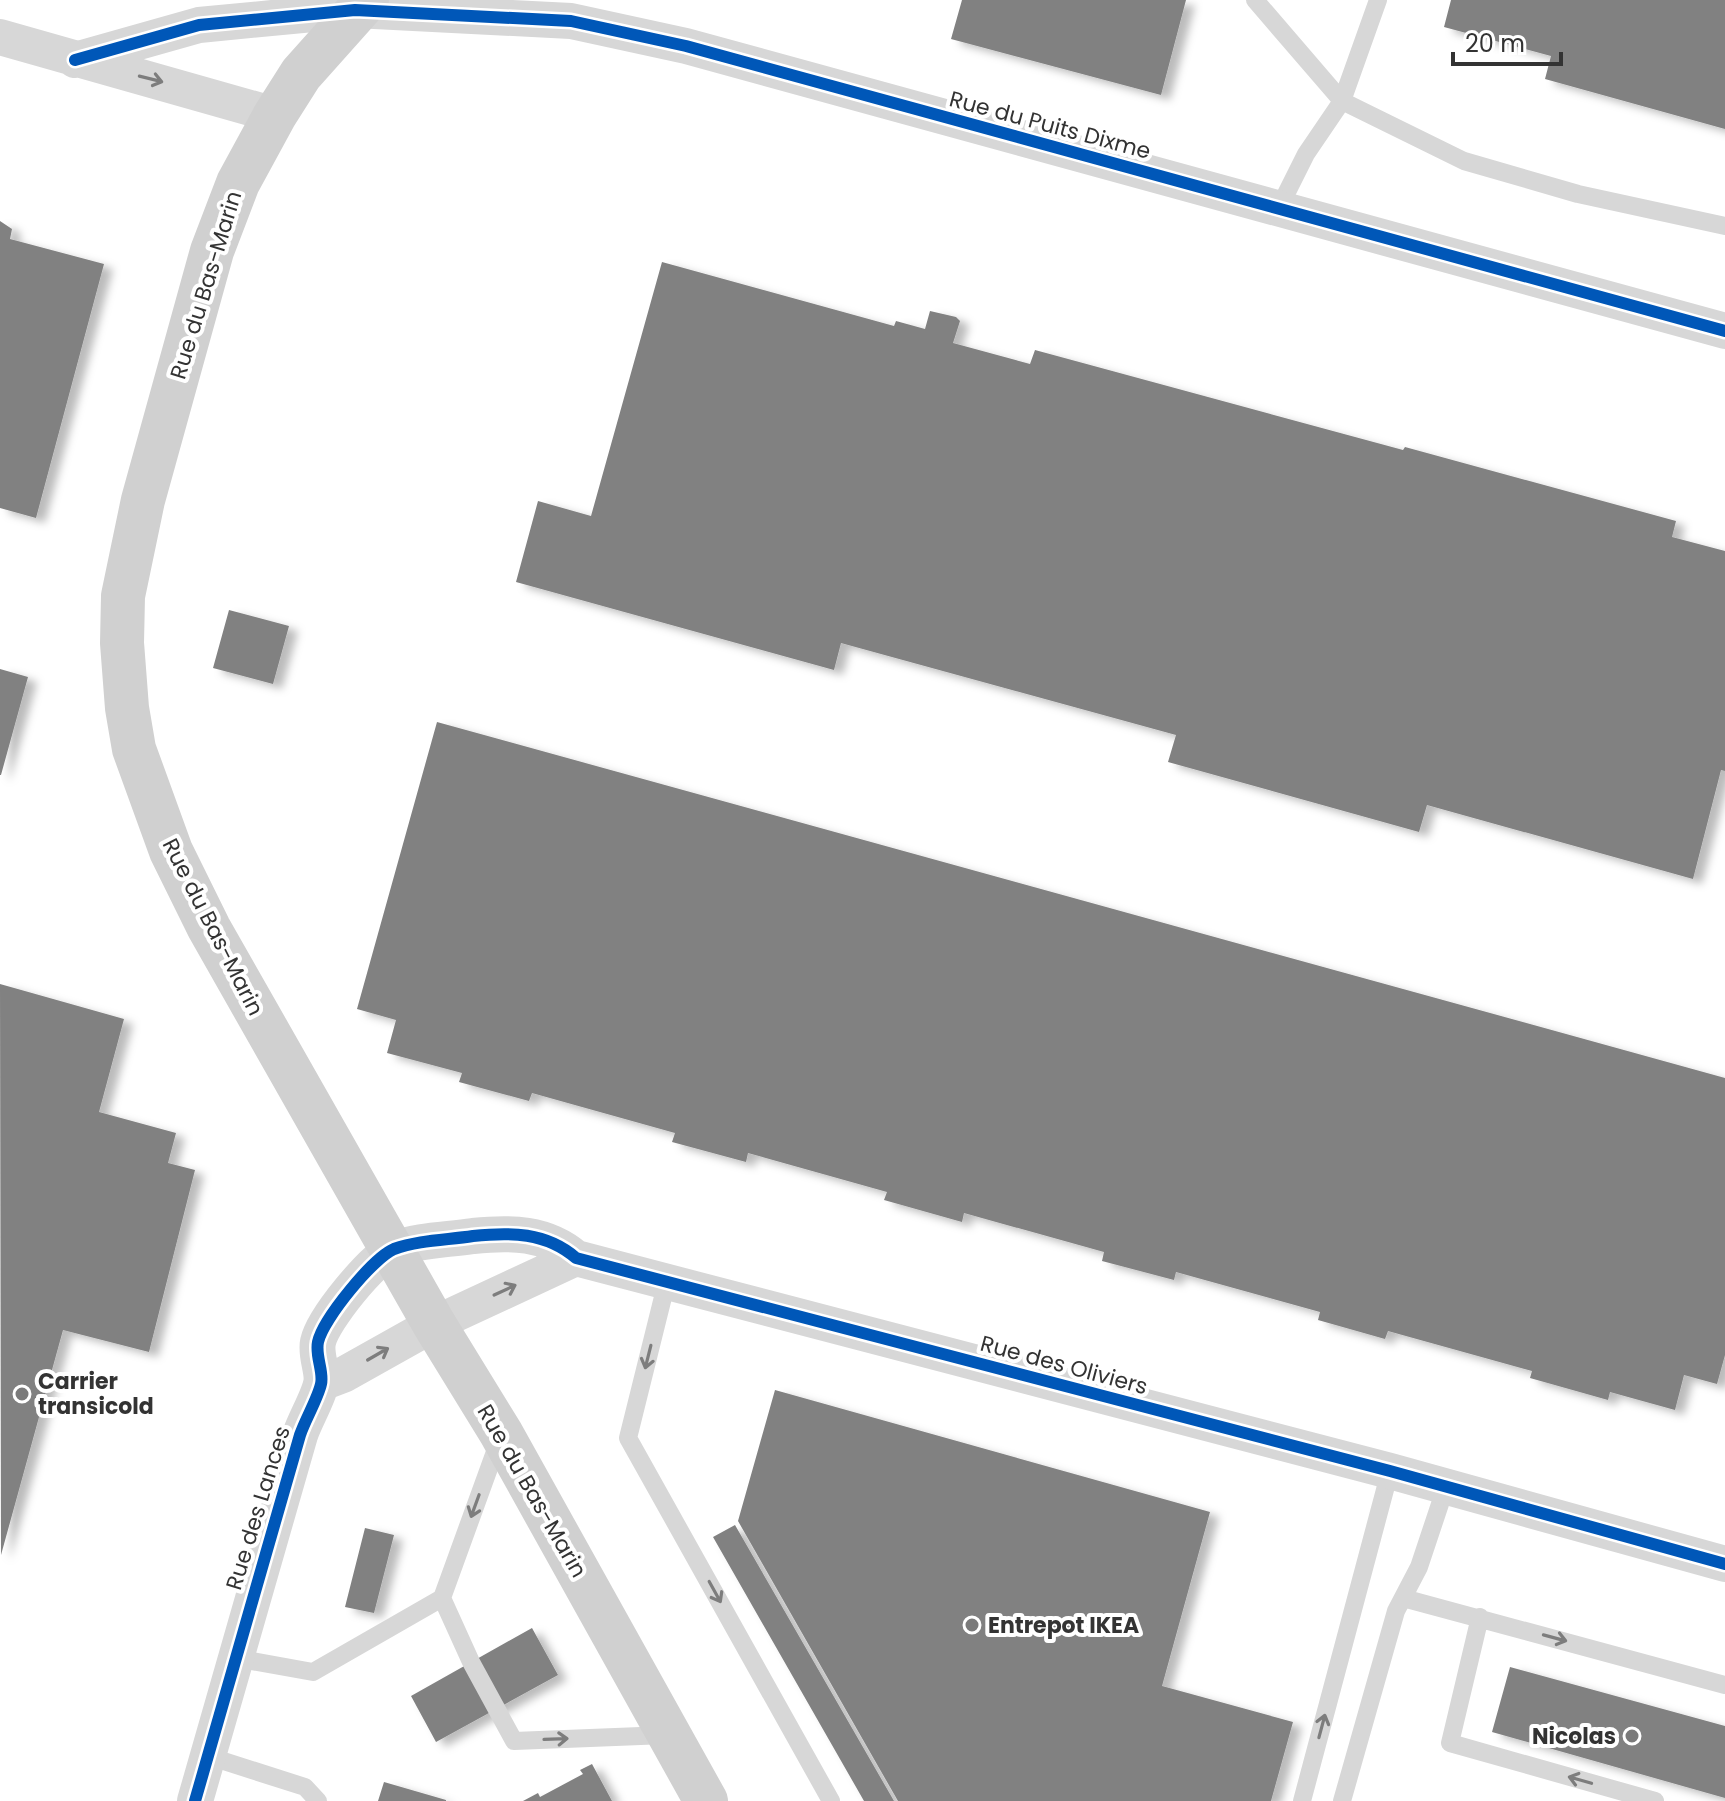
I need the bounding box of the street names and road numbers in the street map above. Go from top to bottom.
street label: Rue du Puits Dixme [946,83,1154,167]
street label: Rue du Bas-Marin [163,187,249,383]
street label: Rue du Bas-Marin [155,833,271,1021]
street label: Rue des Oliviers [977,1328,1151,1402]
street label: Rue du Bas-Marin [470,1399,594,1583]
street label: Rue des Lances [218,1422,298,1594]

